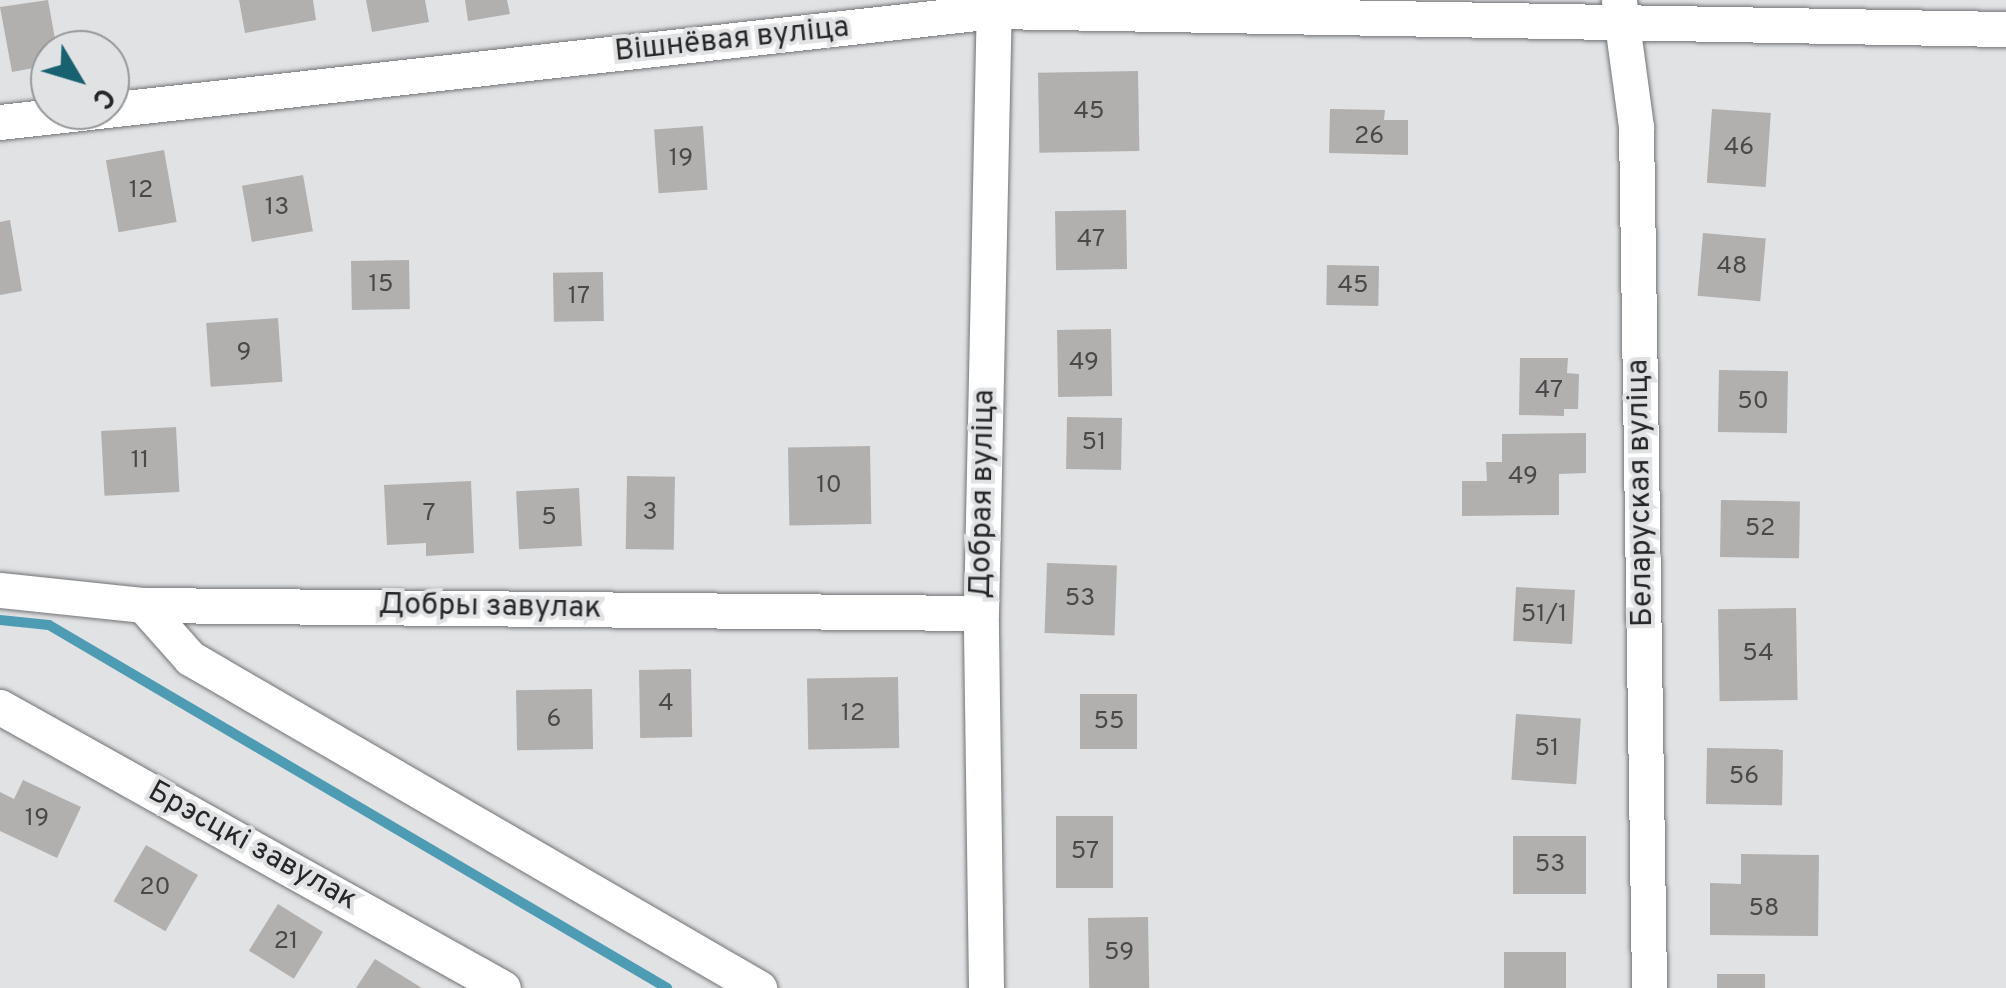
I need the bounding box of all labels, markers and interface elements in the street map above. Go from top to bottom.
street label: Вішнёвая вуліца [613,11,851,71]
north arrow [30,30,130,130]
text: С [82,79,122,115]
house number: 45 [1073,97,1105,127]
house number: 26 [1354,122,1384,152]
house number: 46 [1724,133,1754,163]
house number: 19 [669,144,693,174]
house number: 12 [129,176,153,206]
house number: 13 [265,193,289,223]
house number: 47 [1077,225,1105,255]
house number: 48 [1717,252,1747,282]
house number: 15 [369,270,393,300]
house number: 45 [1337,271,1369,301]
house number: 17 [568,282,590,312]
house number: 9 [237,338,251,368]
house number: 49 [1069,348,1099,378]
street label: Беларуская вуліца [1622,359,1662,627]
house number: 47 [1535,376,1563,406]
house number: 50 [1737,387,1769,417]
street label: Добрая вуліца [964,389,1004,599]
house number: 51 [1082,428,1106,458]
house number: 11 [131,446,149,476]
house number: 49 [1508,462,1538,492]
house number: 10 [816,471,842,501]
house number: 3 [642,498,658,528]
house number: 7 [422,499,436,529]
house number: 5 [541,503,557,533]
house number: 52 [1745,514,1775,544]
house number: 53 [1065,584,1095,614]
street label: Добры завулак [378,588,602,628]
house number: 51/1 [1521,600,1567,630]
house number: 54 [1742,639,1774,669]
house number: 4 [658,689,674,719]
house number: 12 [841,699,865,729]
house number: 6 [547,705,561,735]
house number: 55 [1093,707,1125,737]
house number: 51 [1535,734,1559,764]
house number: 56 [1729,762,1759,792]
street label: Брэсцкі завулак [141,775,363,919]
house number: 19 [25,804,49,834]
house number: 57 [1071,837,1099,867]
house number: 53 [1535,850,1565,880]
house number: 20 [139,873,171,903]
house number: 58 [1749,894,1779,924]
house number: 21 [274,927,298,957]
house number: 59 [1104,938,1134,968]

